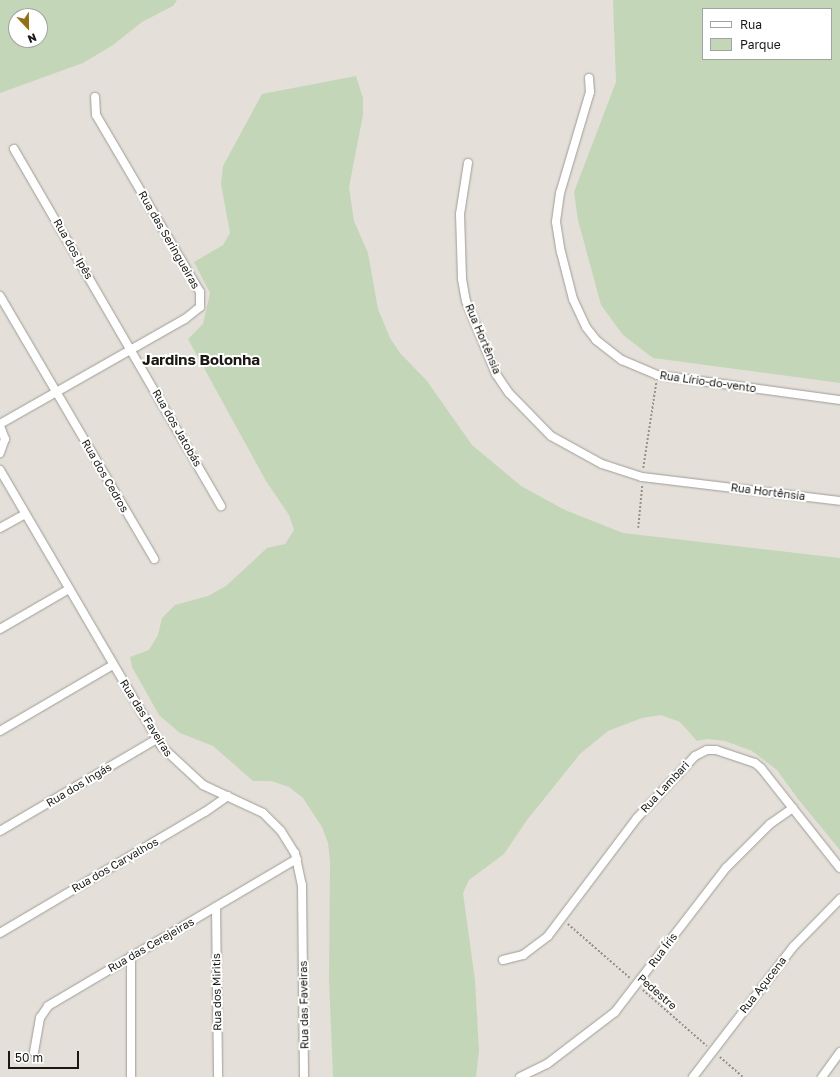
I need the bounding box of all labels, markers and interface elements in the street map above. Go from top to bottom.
north arrow [8,8,48,48]
legend [702,8,832,60]
text: Rua [740,17,762,32]
text: N [26,31,39,46]
text: Parque [740,37,781,52]
street label: Rua das Seringueiras [136,189,202,291]
street label: Rua dos Ipês [50,217,96,281]
street label: Rua Hortênsia [462,302,504,376]
district label: Jardins Bolonha [142,351,260,369]
street label: Rua Lírio-do-vento [659,369,757,395]
street label: Rua dos Jatobás [150,387,204,469]
street label: Rua dos Cedros [79,437,131,515]
street label: Rua Hortênsia [730,481,806,503]
street label: Rua das Faveiras [117,677,175,759]
street label: Rua Lambari [638,759,692,815]
street label: Rua dos Ingás [44,760,114,810]
street label: Rua dos Carvalhos [69,835,161,895]
street label: Rua das Cerejeiras [106,915,196,975]
street label: Rua Íris [646,930,680,970]
street label: Rua dos Miritis [210,953,224,1031]
street label: Rua Açucena [737,954,789,1016]
street label: Rua das Faveiras [297,961,311,1049]
street label: Pedestre [635,971,679,1013]
scale bar [10,1043,81,1069]
text: 50 m [15,1050,43,1065]

